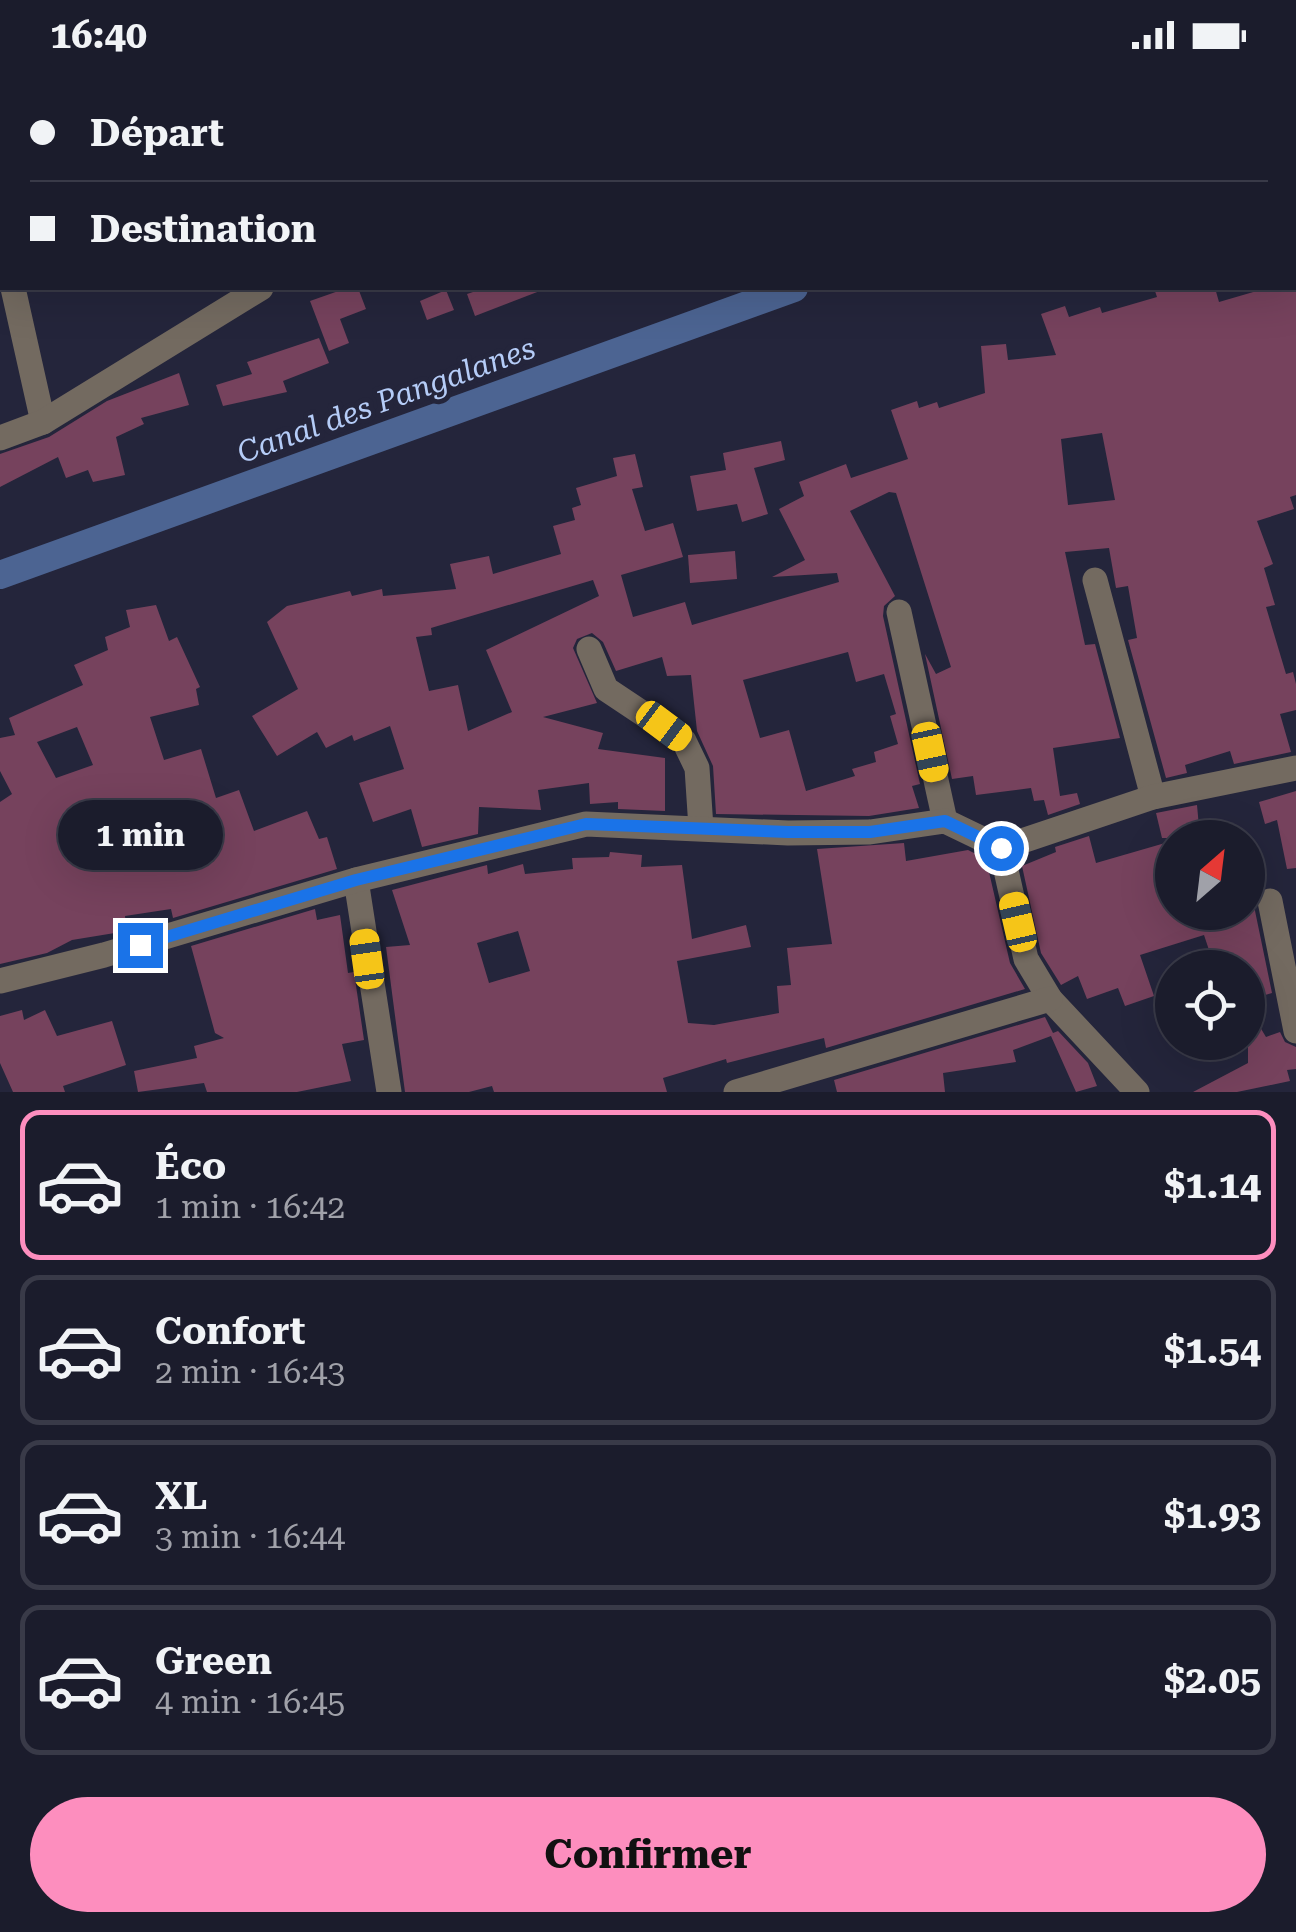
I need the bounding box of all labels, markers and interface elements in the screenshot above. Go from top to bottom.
text: 16:40 [50,13,147,57]
text: Départ [90,111,224,155]
text: Destination [90,207,316,251]
water label: Canal des Pangalanes [232,330,540,470]
car [631,696,697,756]
car [909,720,951,784]
callout: 1 min [58,800,222,870]
text: 1 min [96,816,185,854]
north arrow [1155,820,1265,930]
map controls [1155,820,1265,1060]
route start [979,826,1024,871]
car [997,889,1039,955]
route end [118,923,163,968]
car [348,927,386,991]
button: locate [1155,950,1265,1060]
icon: car [35,1140,125,1230]
text: Éco [155,1144,226,1188]
text: $1.14 [1164,1163,1261,1207]
text: 1 min · 16:42 [155,1188,345,1226]
icon: car [35,1305,125,1395]
text: Confort [155,1309,305,1353]
text: $1.54 [1164,1328,1261,1372]
text: 2 min · 16:43 [155,1353,345,1391]
icon: car [35,1470,125,1560]
text: XL [155,1474,207,1518]
text: $1.93 [1164,1493,1261,1537]
text: 3 min · 16:44 [155,1518,345,1556]
icon: car [35,1635,125,1725]
text: Green [155,1639,272,1683]
text: $2.05 [1164,1658,1261,1702]
text: 4 min · 16:45 [155,1683,345,1721]
button: Confirmer [30,1797,1266,1912]

